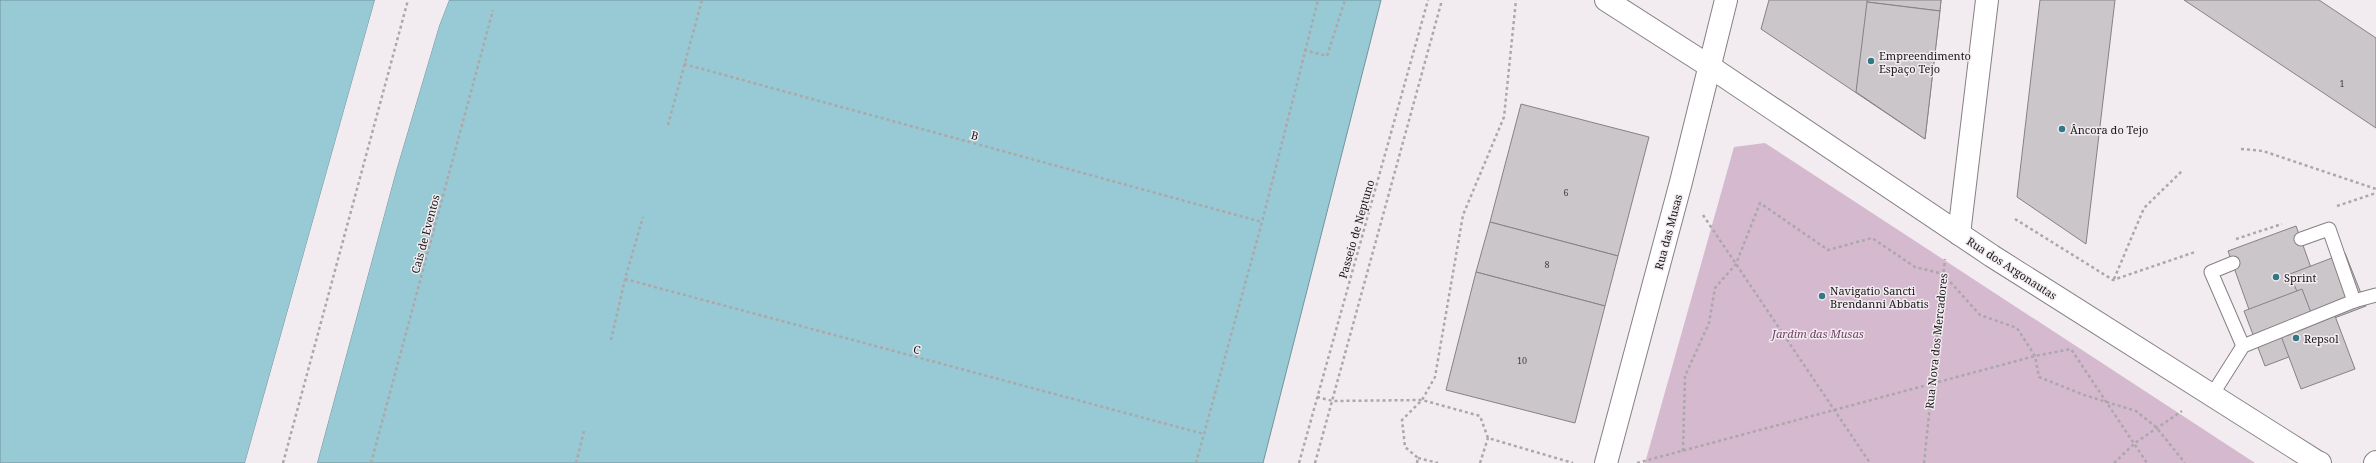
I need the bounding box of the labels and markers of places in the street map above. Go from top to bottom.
place label: Empreendimento Espaço Tejo [1879,48,1971,76]
marker: Empreendimento Espaço Tejo [1866,56,1876,66]
place label: Âncora do Tejo [2070,122,2148,137]
marker: Âncora do Tejo [2057,124,2067,134]
place label: Sprint [2284,270,2317,285]
marker: Sprint [2271,272,2281,282]
place label: Navigatio Sancti Brendanni Abbatis [1830,283,1929,311]
marker: Navigatio Sancti Brendanni Abbatis [1817,291,1827,301]
place label: Repsol [2304,331,2339,346]
marker: Repsol [2291,333,2301,343]

